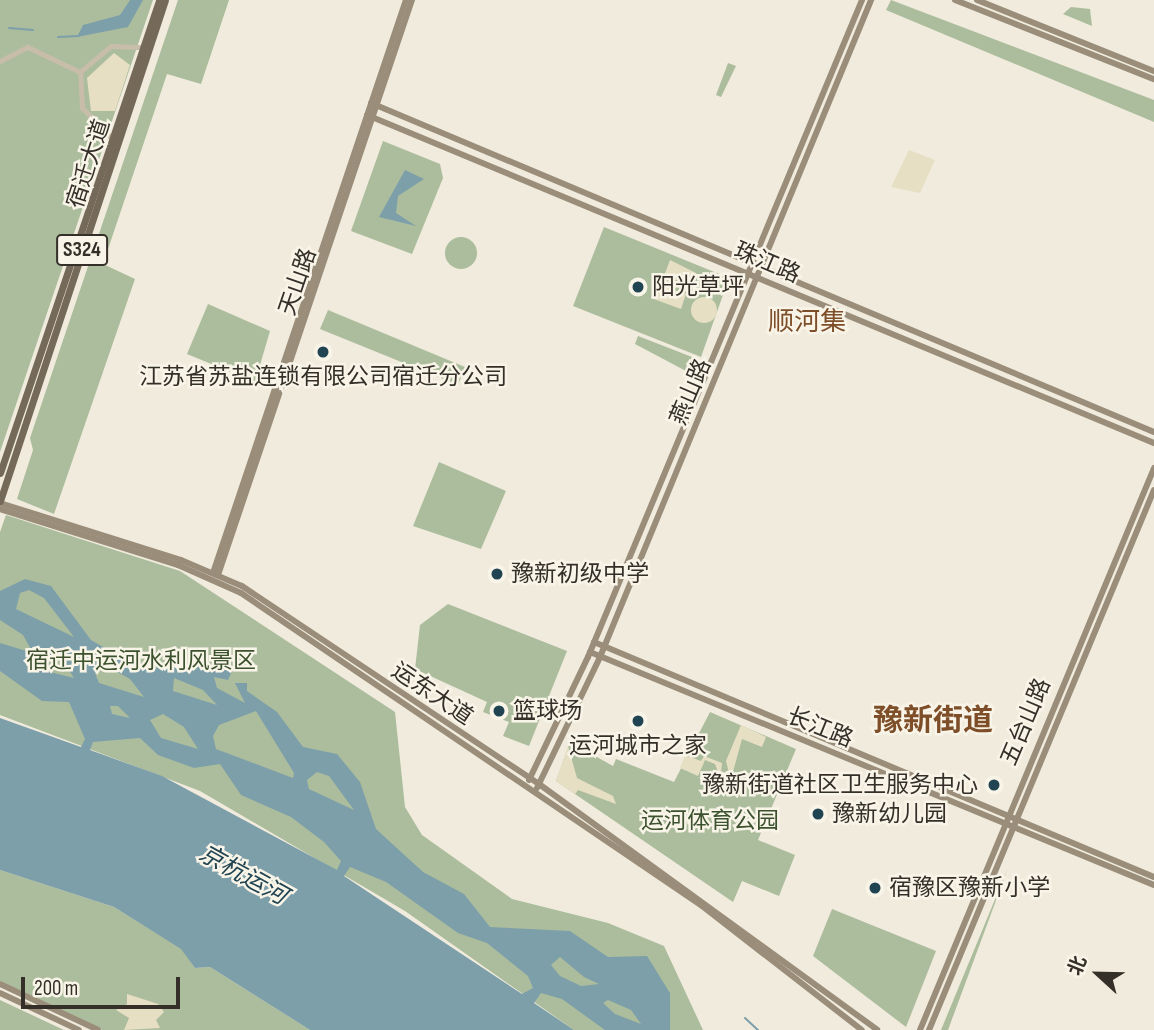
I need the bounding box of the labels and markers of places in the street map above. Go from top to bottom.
place label: 阳光草坪 [652,273,744,301]
marker: 阳光草坪 [630,279,646,295]
marker: 江苏省苏盐连锁有限公司宿迁分公司 [315,344,331,360]
place label: 江苏省苏盐连锁有限公司宿迁分公司 [139,363,507,391]
place label: 豫新初级中学 [511,560,649,588]
marker: 豫新初级中学 [489,566,505,582]
place label: 篮球场 [513,697,582,725]
marker: 篮球场 [491,703,507,719]
marker: 运河城市之家 [630,713,646,729]
place label: 运河城市之家 [569,732,707,760]
place label: 豫新街道社区卫生服务中心 [702,771,978,799]
marker: 豫新街道社区卫生服务中心 [984,775,1004,795]
place label: 豫新幼儿园 [832,800,947,828]
marker: 豫新幼儿园 [810,806,826,822]
place label: 宿豫区豫新小学 [889,874,1050,902]
marker: 宿豫区豫新小学 [867,880,883,896]

